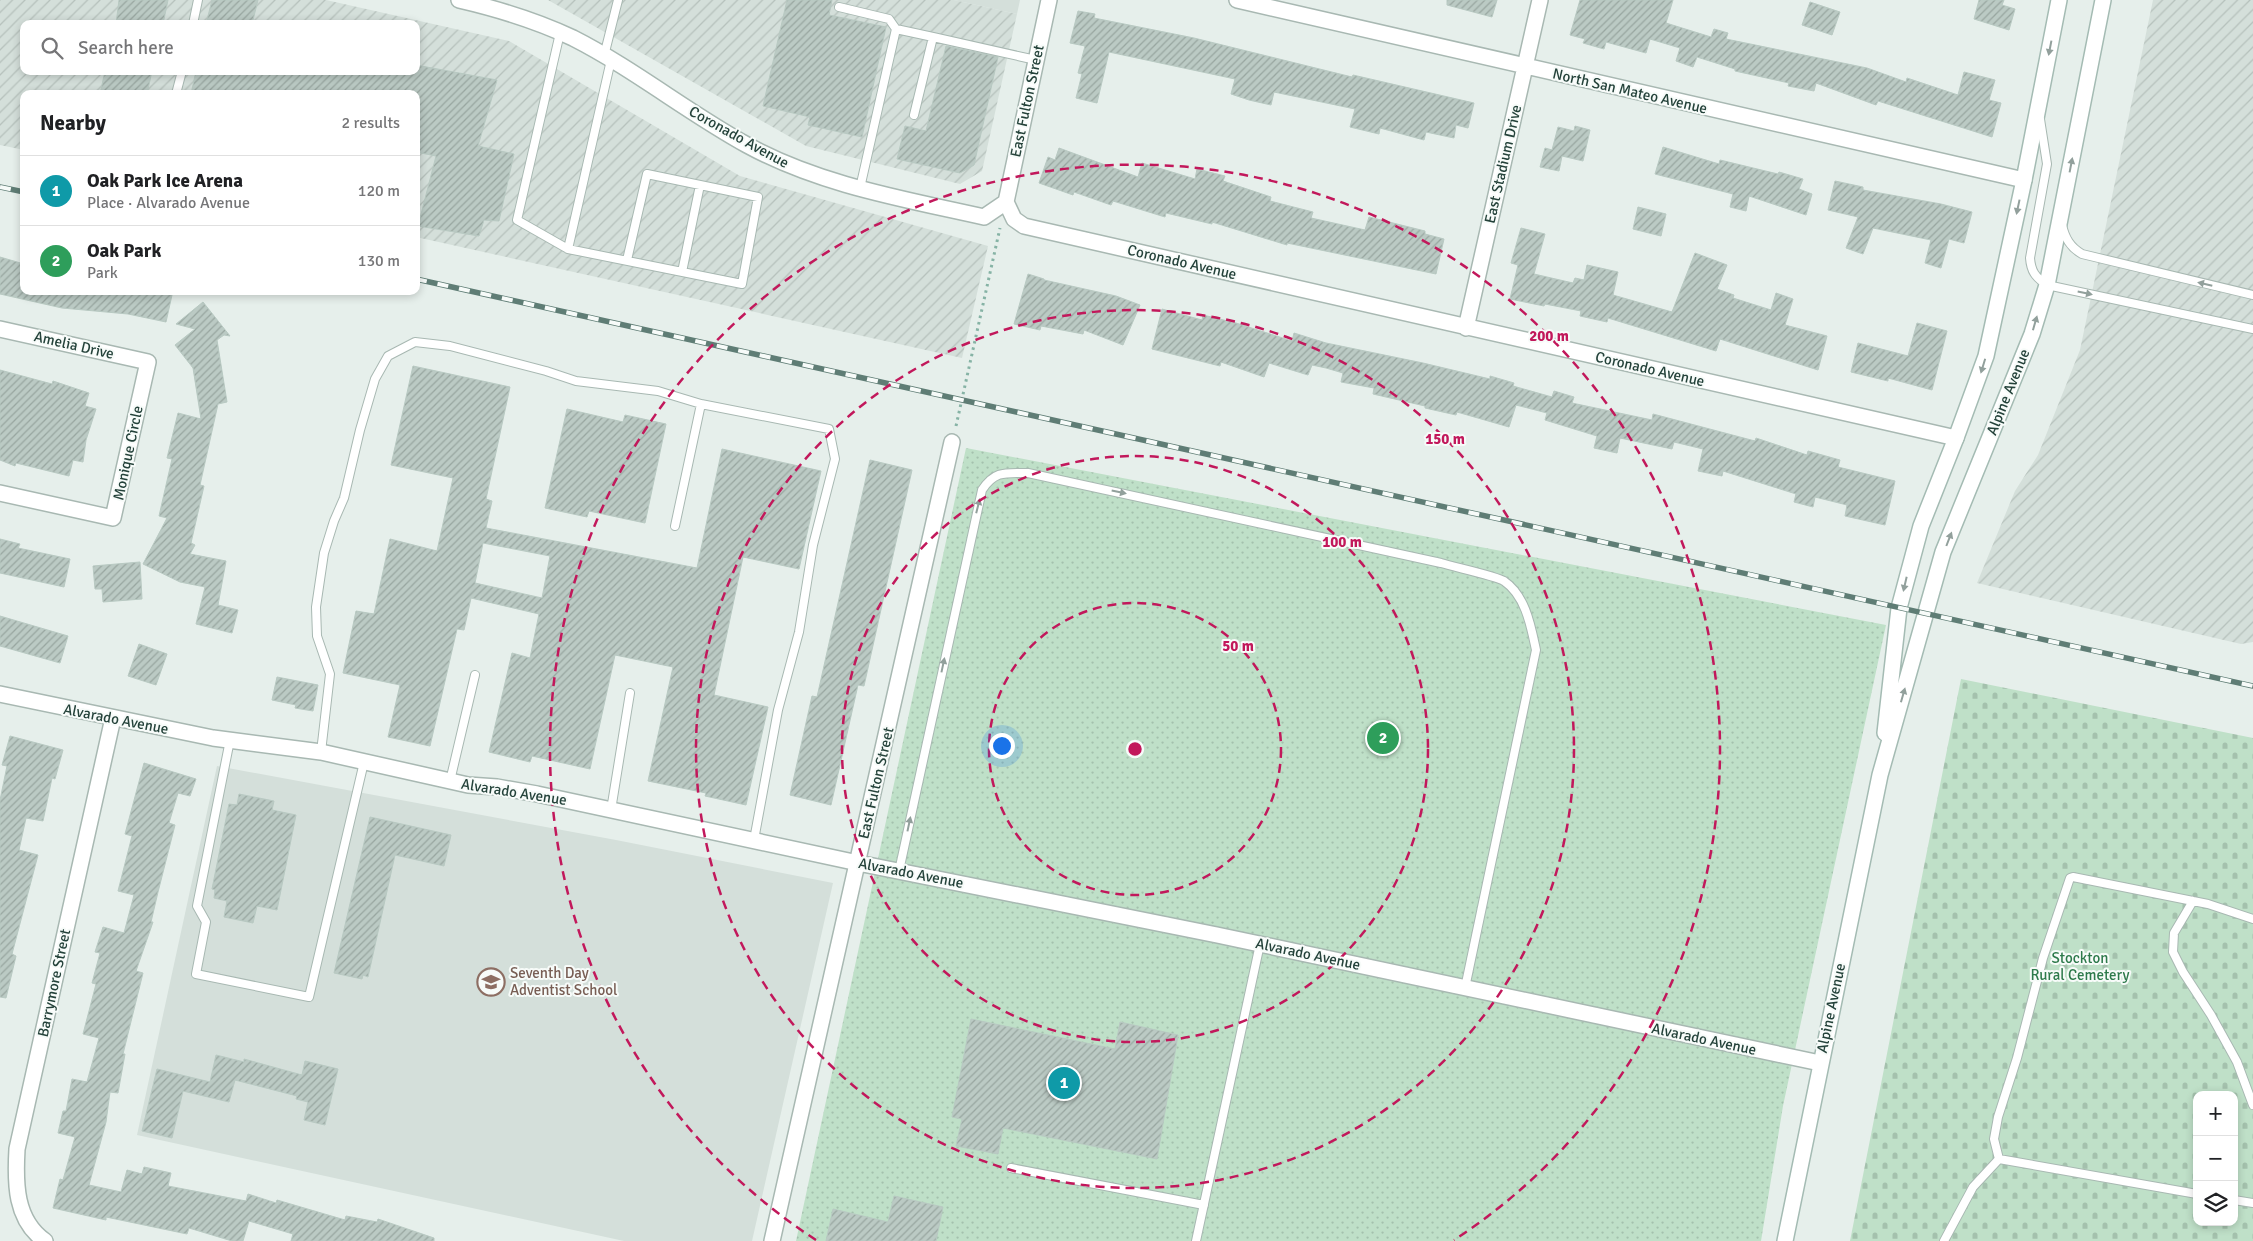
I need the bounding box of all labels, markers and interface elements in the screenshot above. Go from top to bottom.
search box [20,20,420,75]
icon: search [38,34,66,62]
text: Search here [78,36,174,60]
one-way arrow [2046,40,2054,56]
street label: East Fulton Street [1006,43,1048,159]
street label: North San Mateo Avenue [1551,64,1709,118]
street label: Coronado Avenue [686,102,792,172]
street label: East Stadium Drive [1481,103,1525,225]
text: Nearby [40,110,106,136]
text: 2 results [341,113,400,133]
one-way arrow [2068,157,2076,173]
text: Oak Park Ice Arena [87,169,243,193]
text: 1 [52,181,60,201]
text: 120 m [358,181,400,201]
text: Place · Alvarado Avenue [87,193,250,213]
one-way arrow [2014,200,2022,215]
text: Oak Park [87,239,161,263]
street label: Coronado Avenue [1126,241,1238,283]
text: 2 [52,251,60,271]
text: 130 m [358,251,400,271]
text: Park [87,263,118,283]
one-way arrow [2198,280,2213,288]
one-way arrow [2078,289,2093,297]
one-way arrow [2032,316,2040,331]
street label: Amelia Drive [32,327,116,363]
text: 200 m [1529,327,1569,345]
street label: Alpine Avenue [1983,346,2033,438]
street label: Coronado Avenue [1594,348,1706,390]
one-way arrow [1978,358,1986,373]
street label: Monique Circle [109,404,147,502]
text: 150 m [1425,430,1465,448]
one-way arrow [1111,489,1127,497]
one-way arrow [974,498,982,513]
one-way arrow [1945,532,1953,546]
text: 100 m [1322,533,1362,551]
one-way arrow [1901,577,1909,592]
text: 50 m [1222,637,1254,655]
one-way arrow [940,656,948,672]
one-way arrow [1899,687,1907,702]
street label: Alvarado Avenue [62,700,170,738]
pin: 2 [1367,719,1399,757]
street label: East Fulton Street [854,725,898,841]
your location [989,733,1015,759]
centre of rings [1126,740,1144,758]
street label: Alvarado Avenue [460,775,568,809]
one-way arrow [906,815,914,831]
street label: Alvarado Avenue [857,854,965,892]
street label: Barrymore Street [34,927,74,1039]
street label: Alvarado Avenue [1254,934,1362,974]
park label: Stockton Rural Cemetery [2030,949,2130,984]
street label: Alpine Avenue [1813,961,1849,1055]
place label: Seventh Day Adventist School [510,964,617,999]
school or university icon: Seventh Day Adventist School [476,967,506,997]
street label: Alvarado Avenue [1650,1019,1758,1059]
pin: 1 [1048,1064,1080,1102]
map controls [2193,1091,2238,1226]
button: + [2193,1091,2238,1136]
button: − [2193,1136,2238,1181]
button: layers [2193,1181,2238,1226]

